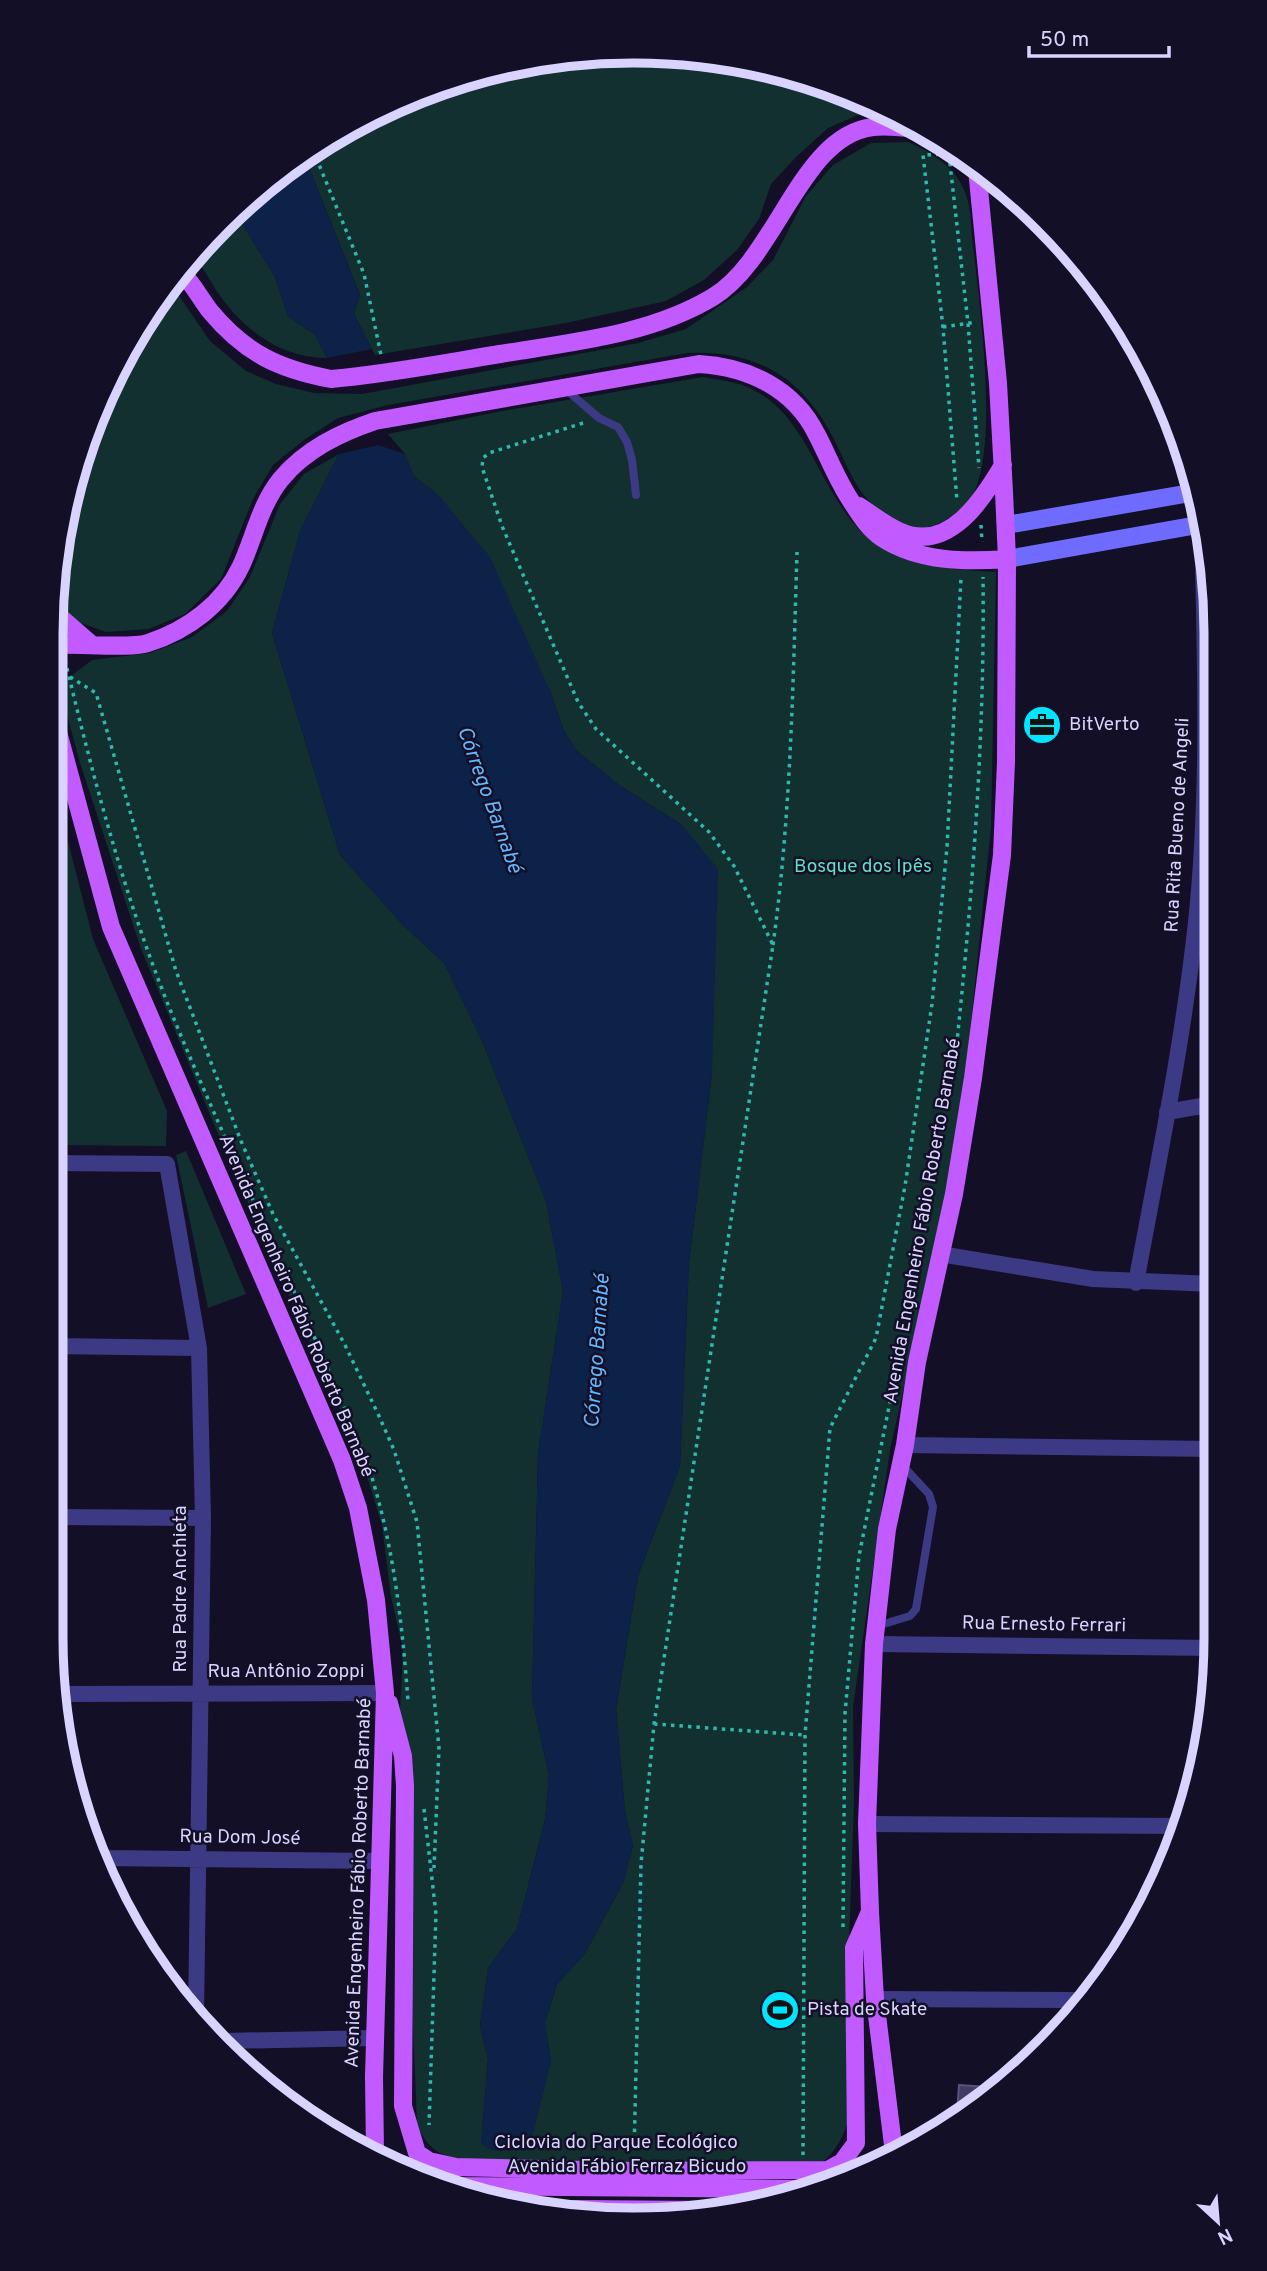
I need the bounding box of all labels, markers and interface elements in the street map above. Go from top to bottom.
scale bar [1029,14,1169,58]
text: 50 m [1040,27,1089,54]
office icon: BitVerto [1021,704,1063,746]
place label: BitVerto [1069,713,1140,737]
street label: Rua Rita Bueno de Angeli [1160,717,1196,933]
water label: Córrego Barnabé [450,723,529,879]
park label: Bosque dos Ipês [794,855,932,879]
street label: Avenida Engenheiro Fábio Roberto Barnabé [879,1037,967,1405]
street label: Avenida Engenheiro Fábio Roberto Barnabé [213,1131,379,1481]
water label: Córrego Barnabé [579,1271,617,1429]
street label: Rua Padre Anchieta [169,1506,193,1672]
street label: Rua Ernesto Ferrari [962,1612,1126,1638]
street label: Rua Antônio Zoppi [207,1660,365,1684]
street label: Avenida Engenheiro Fábio Roberto Barnabé [341,1697,377,2069]
street label: Rua Dom José [179,1825,301,1851]
sports icon: Pista de Skate [759,1989,801,2031]
place label: Pista de Skate [807,1998,927,2022]
street label: Ciclovia do Parque Ecológico [494,2131,738,2155]
street label: Avenida Fábio Ferraz Bicudo [508,2155,746,2179]
north arrow [1183,2187,1253,2257]
text: N [1213,2222,1236,2249]

